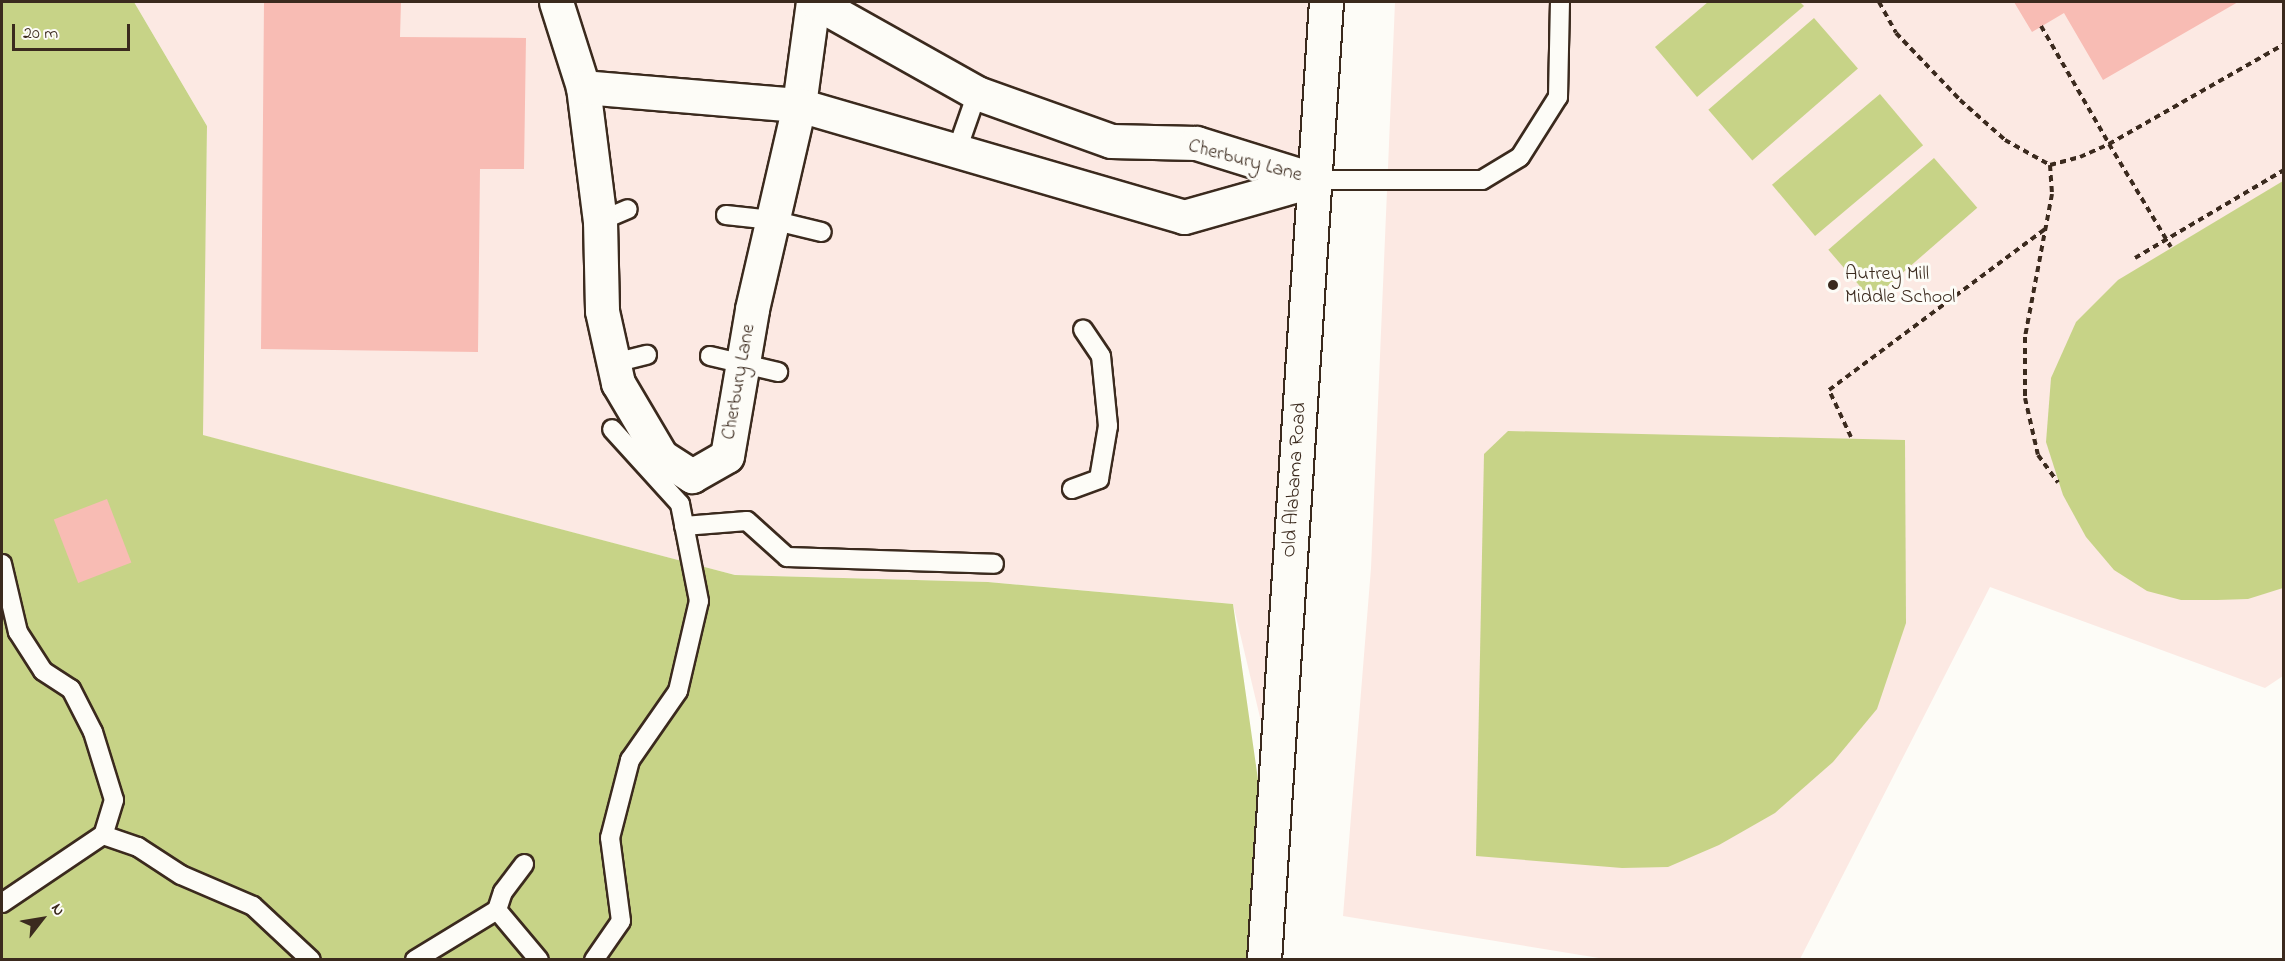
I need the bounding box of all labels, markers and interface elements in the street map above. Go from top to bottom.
scale bar [15,12,134,50]
text: 20 m [23,21,58,47]
street label: Cherbury Lane [1185,134,1305,188]
place label: Autrey Mill Middle School [1845,262,1955,309]
marker: Autrey Mill Middle School [1826,278,1840,292]
street label: Cherbury Lane [717,322,761,442]
street label: Old Alabama Road [1278,402,1312,558]
north arrow [12,889,72,949]
text: N [44,899,70,921]

